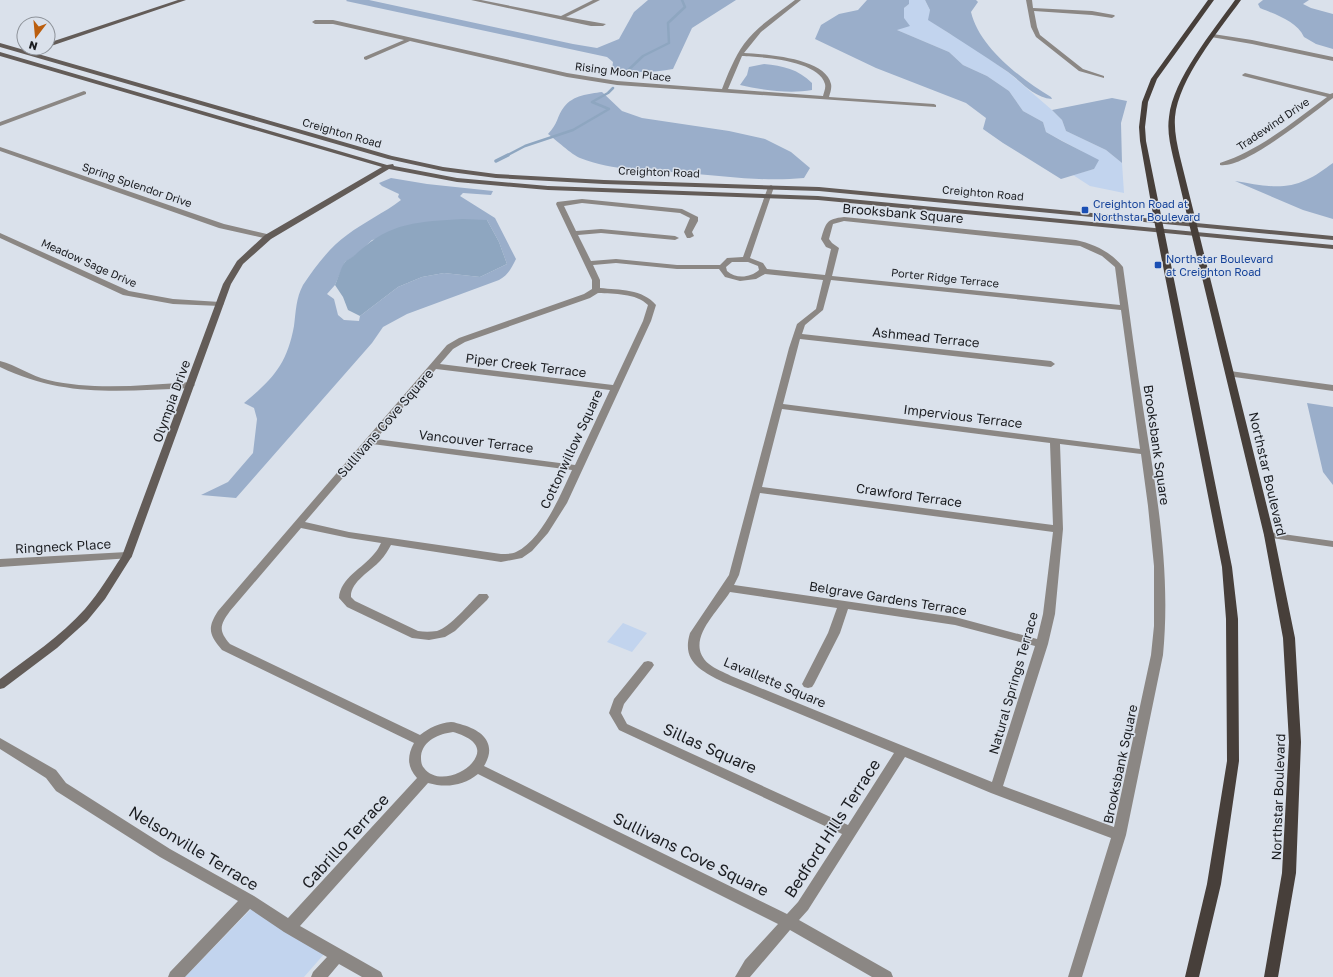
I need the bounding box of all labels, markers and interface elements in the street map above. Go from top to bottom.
north arrow [16,16,56,56]
text: N [27,39,39,53]
street label: Rising Moon Place [574,59,672,84]
street label: Tradewind Drive [1234,95,1311,153]
street label: Creighton Road [301,115,383,150]
street label: Spring Splendor Drive [81,160,194,209]
street label: Creighton Road [618,164,700,179]
street label: Creighton Road [942,182,1024,203]
place label: Creighton Road at Northstar Boulevard [1093,197,1200,223]
street label: Brooksbank Square [842,200,964,226]
marker: Creighton Road at Northstar Boulevard [1080,205,1090,215]
street label: Meadow Sage Drive [39,236,139,290]
place label: Northstar Boulevard at Creighton Road [1166,252,1273,278]
marker: Northstar Boulevard at Creighton Road [1153,260,1163,270]
street label: Porter Ridge Terrace [890,265,1000,290]
street label: Ashmead Terrace [872,323,980,351]
street label: Piper Creek Terrace [465,350,587,380]
street label: Olympia Drive [149,358,193,444]
street label: Sullivans Cove Square [334,365,436,481]
street label: Brooksbank Square [1141,384,1173,506]
street label: Cottonwillow Square [536,387,606,511]
street label: Impervious Terrace [903,401,1023,431]
street label: Northstar Boulevard [1246,410,1290,538]
street label: Vancouver Terrace [418,426,534,456]
street label: Crawford Terrace [855,480,963,510]
street label: Ringneck Place [15,535,111,557]
street label: Belgrave Gardens Terrace [808,578,968,618]
street label: Natural Springs Terrace [985,610,1041,756]
street label: Lavallette Square [721,653,829,711]
street label: Brooksbank Square [1100,703,1140,825]
street label: Sillas Square [660,718,760,778]
street label: Northstar Boulevard [1268,733,1288,861]
street label: Bedford Hills Terrace [780,755,884,901]
street label: Cabrillo Terrace [297,789,393,893]
street label: Nelsonville Terrace [125,801,263,895]
street label: Sullivans Cove Square [610,808,772,900]

